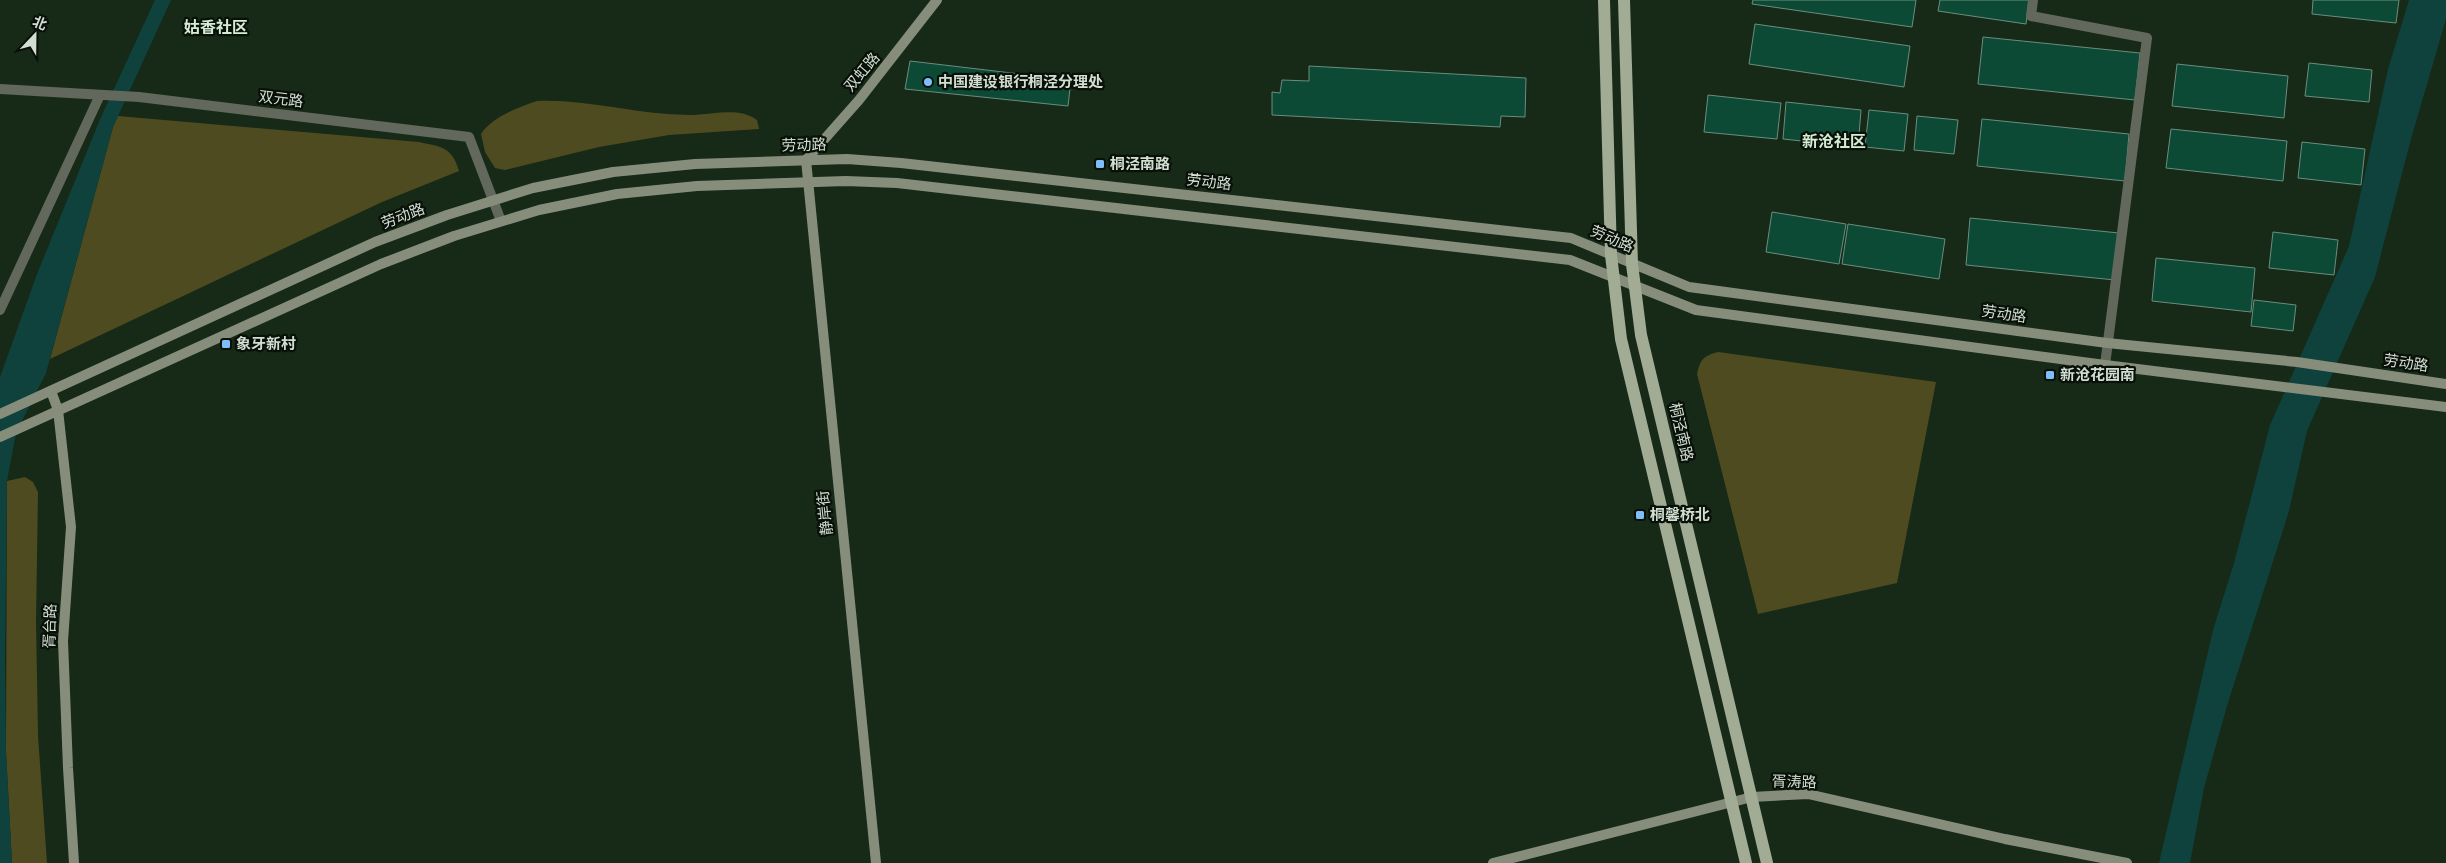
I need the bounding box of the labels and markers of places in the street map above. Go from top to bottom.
place label: 中国建设银行桐泾分理处 [938,73,1103,91]
marker: 中国建设银行桐泾分理处 [922,76,934,88]
place label: 桐泾南路 [1110,155,1170,173]
marker: 桐泾南路 [1094,158,1106,170]
place label: 象牙新村 [236,335,296,353]
marker: 象牙新村 [220,338,232,350]
place label: 新沧花园南 [2060,366,2135,384]
marker: 新沧花园南 [2044,369,2056,381]
place label: 桐馨桥北 [1650,506,1710,524]
marker: 桐馨桥北 [1634,509,1646,521]

